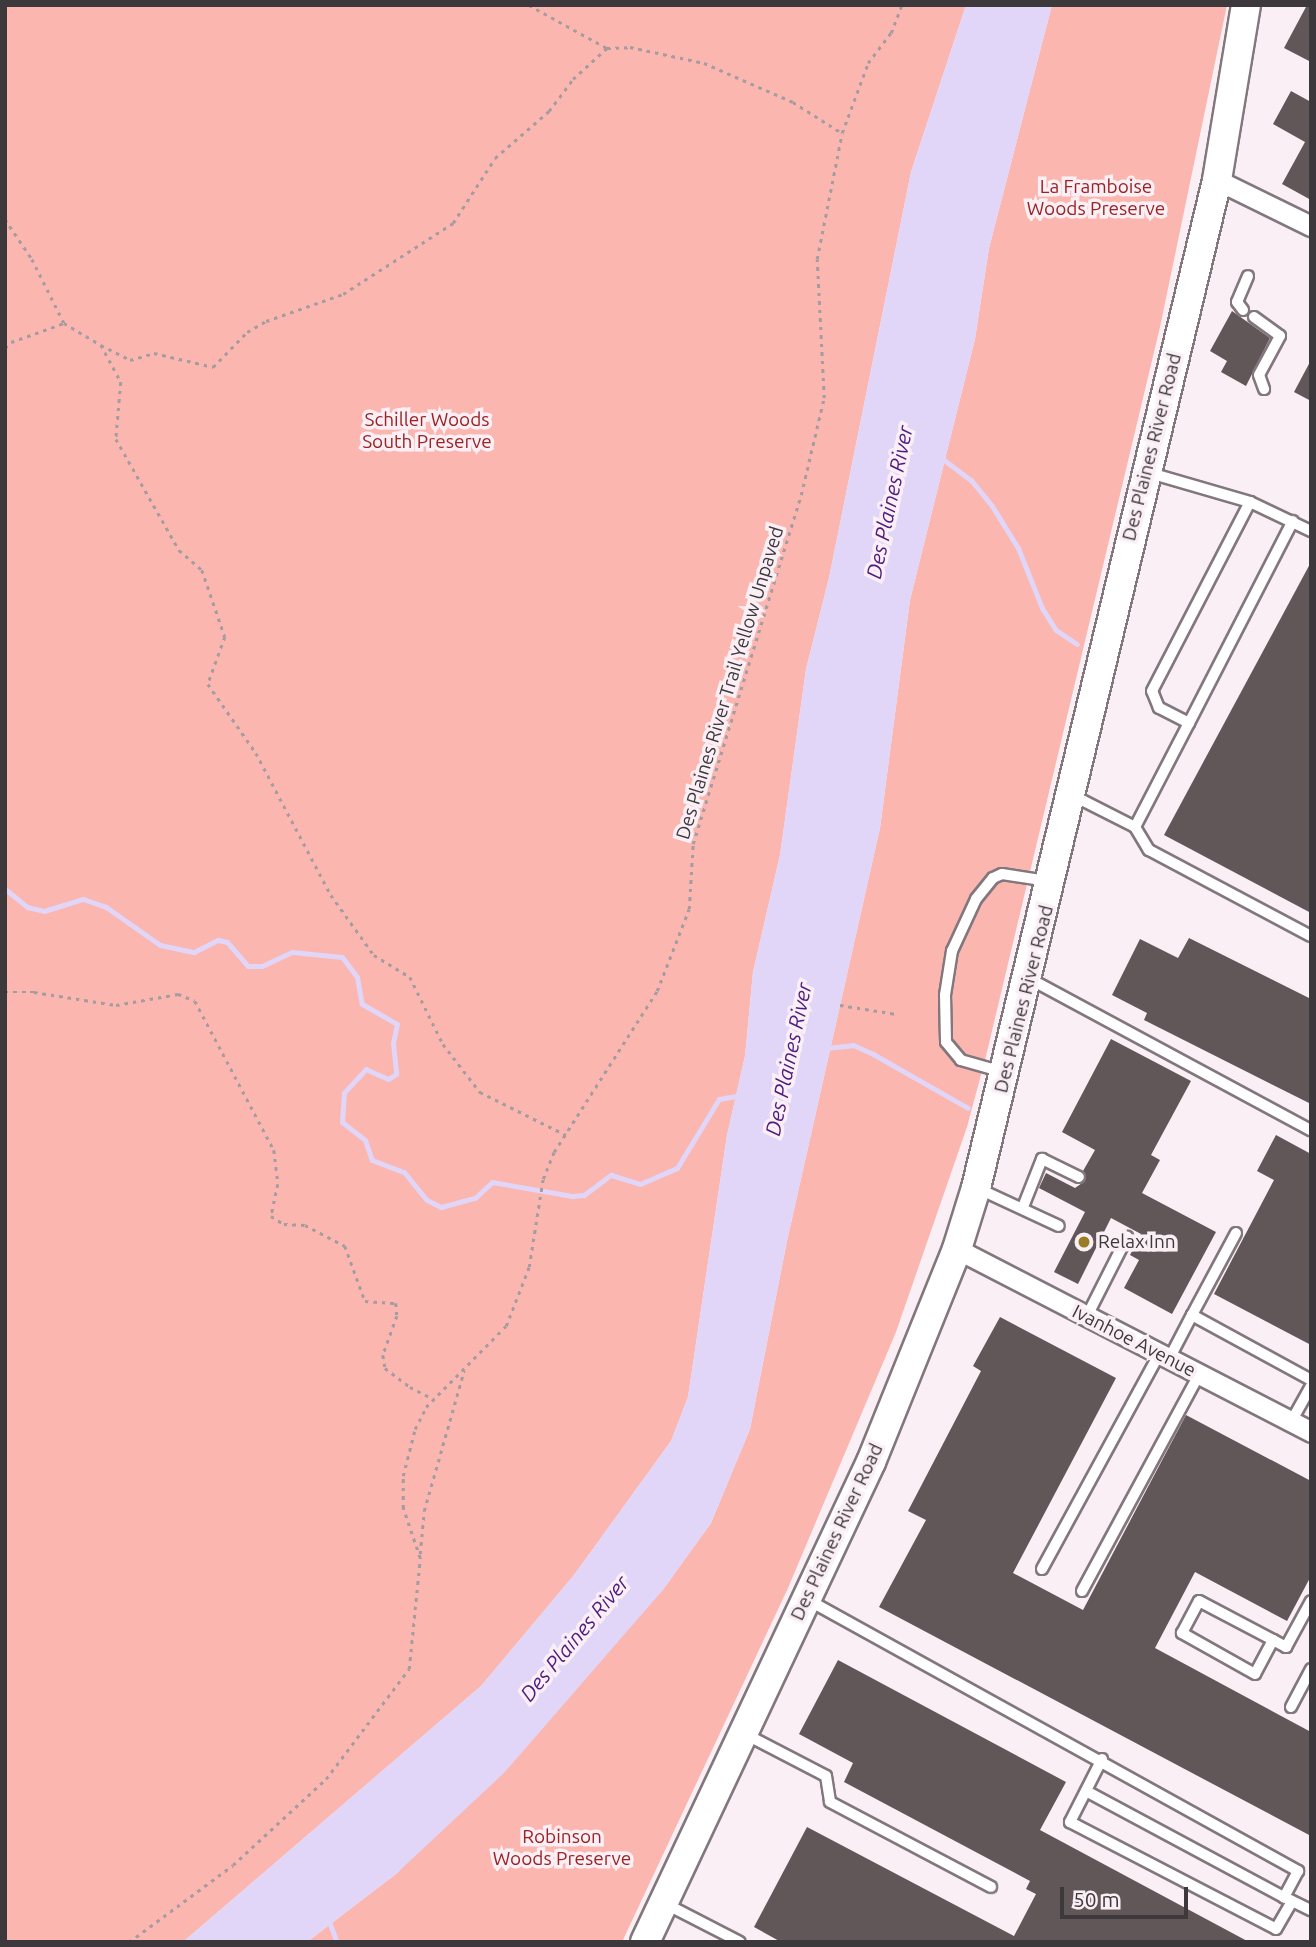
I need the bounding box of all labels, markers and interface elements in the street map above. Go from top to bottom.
park label: La Framboise Woods Preserve [1027,176,1165,220]
street label: Des Plaines River Road [1118,351,1186,543]
park label: Schiller Woods South Preserve [362,409,492,453]
water label: Des Plaines River [860,423,918,581]
street label: Des Plaines River Trail Yellow Unpaved [671,524,789,842]
street label: Des Plaines River Road [990,903,1058,1095]
water label: Des Plaines River [759,980,817,1138]
place label: Relax Inn [1098,1231,1176,1253]
marker: Relax Inn [1076,1234,1092,1250]
street label: Ivanhoe Avenue [1068,1300,1200,1382]
street label: Des Plaines River Road [786,1440,888,1624]
water label: Des Plaines River [514,1570,634,1706]
park label: Robinson Woods Preserve [493,1826,631,1870]
scale bar [1064,1874,1192,1918]
text: 50 m [1073,1887,1120,1911]

